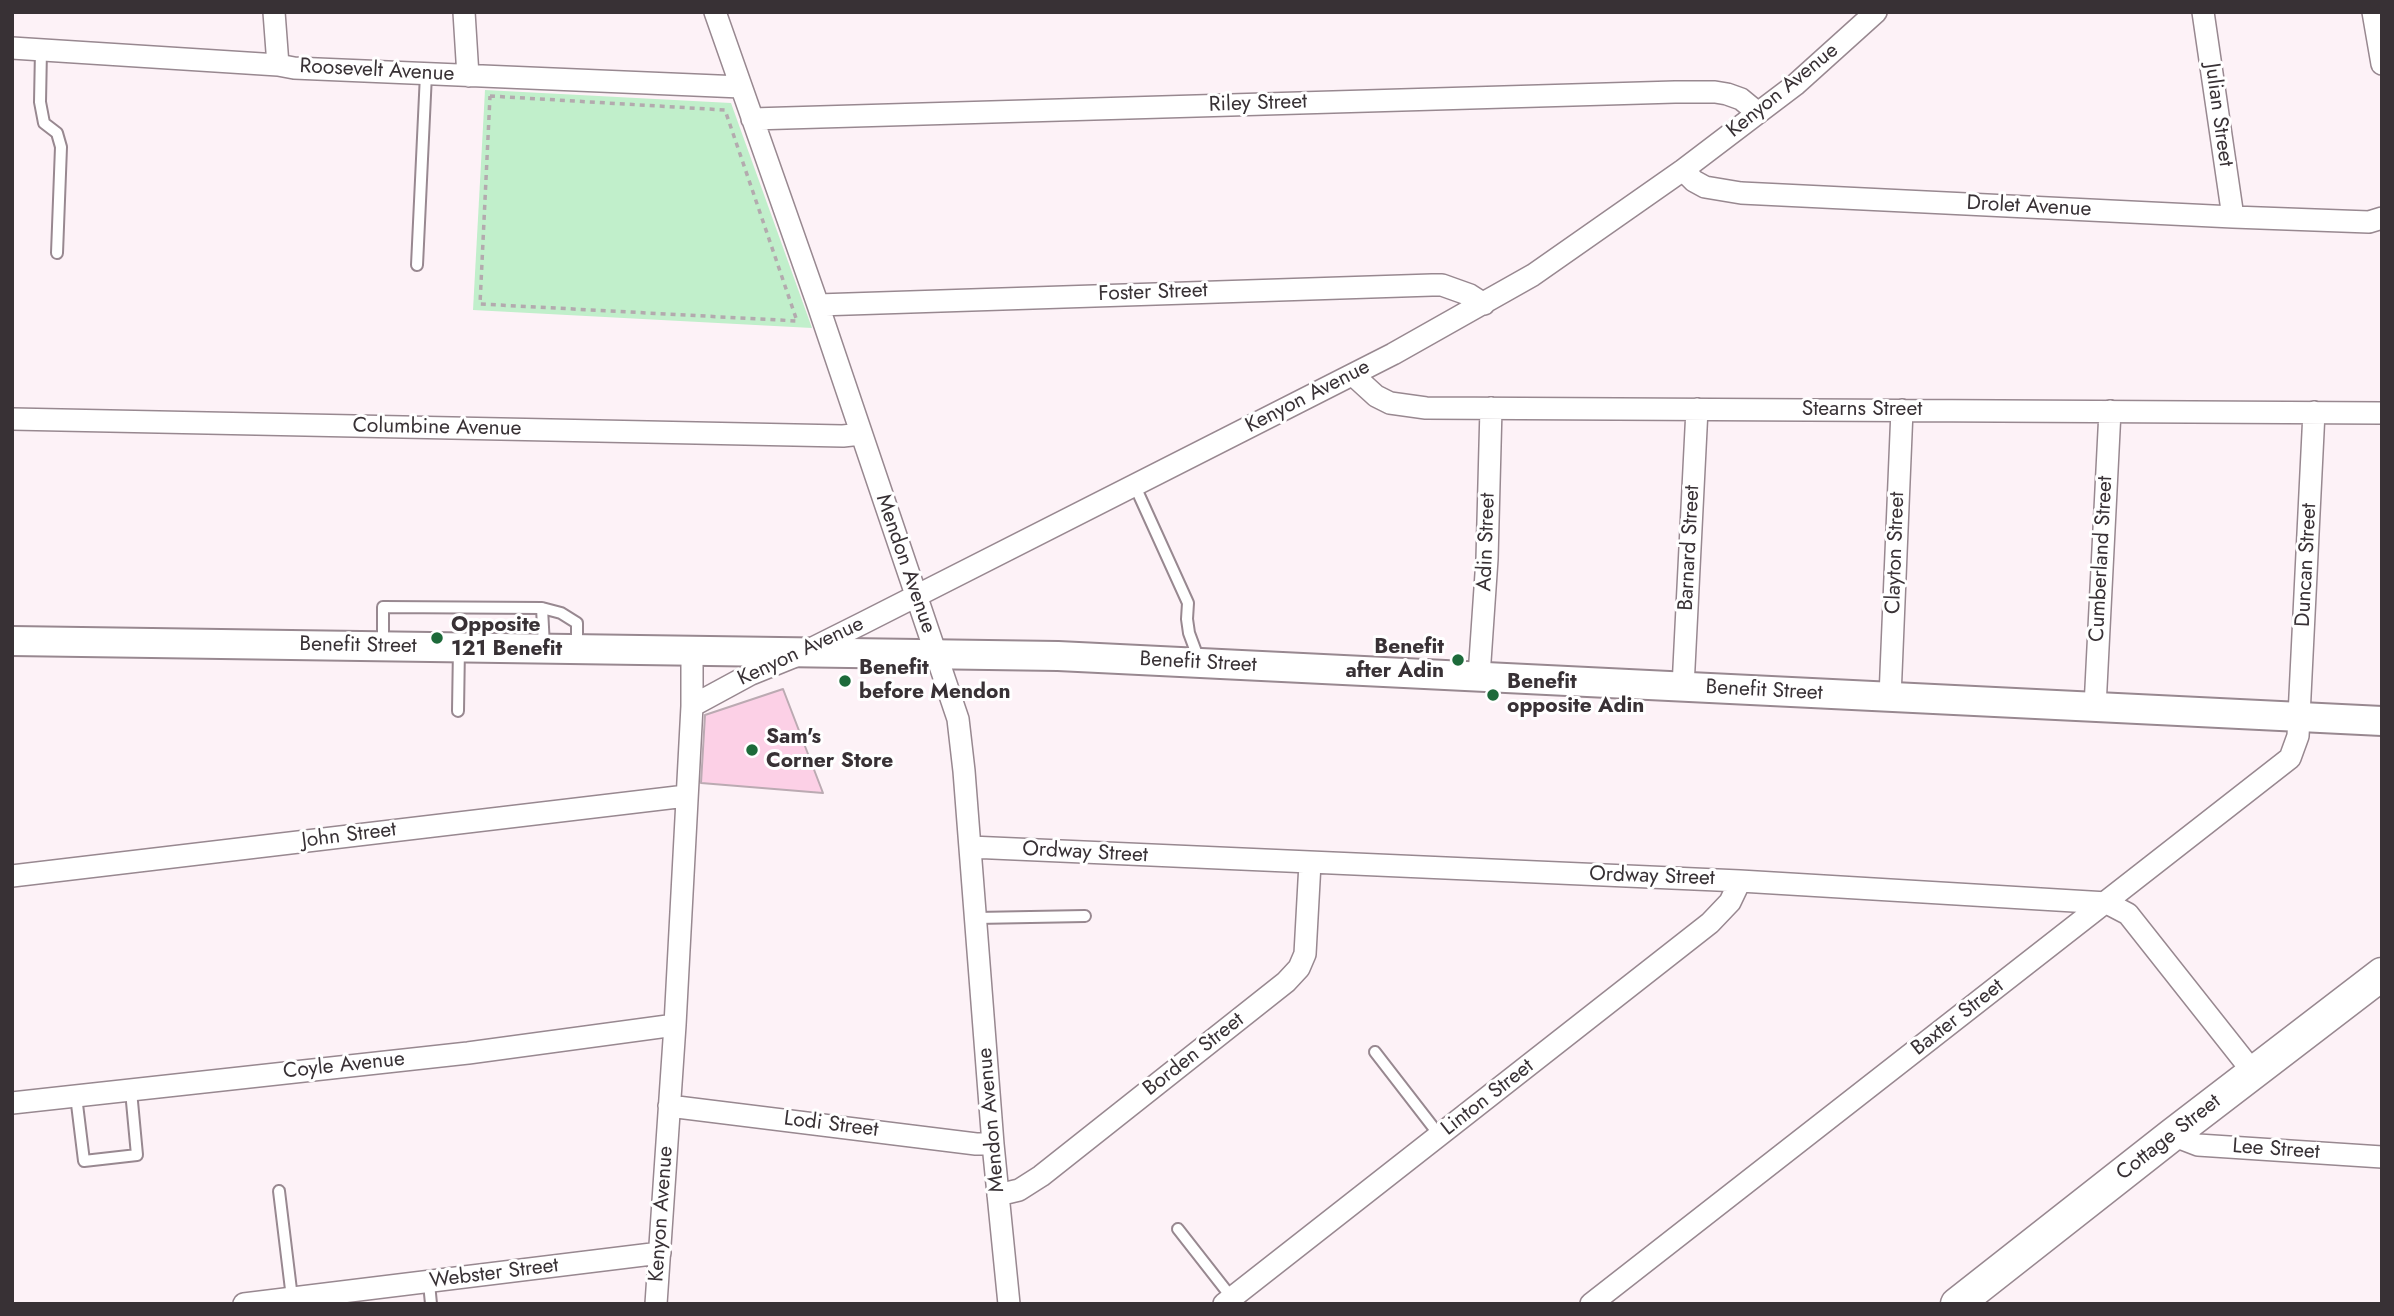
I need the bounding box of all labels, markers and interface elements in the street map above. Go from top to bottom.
street label: Kenyon Avenue [1722,38,1844,144]
street label: Roosevelt Avenue [299,54,455,88]
street label: Julian Street [2198,62,2238,168]
street label: Riley Street [1208,90,1308,118]
street label: Drolet Avenue [1966,191,2092,223]
street label: Foster Street [1098,279,1208,307]
street label: Kenyon Avenue [1242,355,1374,439]
street label: Stearns Street [1802,397,1922,423]
street label: Columbine Avenue [352,414,522,442]
street label: Cumberland Street [2085,475,2119,643]
street label: Barnard Street [1674,485,1706,611]
street label: Mendon Avenue [869,491,941,637]
street label: Clayton Street [1881,491,1911,615]
street label: Adin Street [1473,492,1501,592]
street label: Duncan Street [2291,502,2323,628]
street label: Kenyon Avenue [734,612,868,692]
place label: Opposite 121 Benefit [451,613,562,663]
marker: Opposite 121 Benefit [429,630,445,646]
street label: Benefit Street [299,632,417,660]
place label: Benefit after Adin [1346,635,1444,685]
street label: Benefit Street [1139,647,1257,679]
marker: Benefit after Adin [1450,652,1466,668]
place label: Benefit before Mendon [859,656,1010,706]
place label: Benefit opposite Adin [1507,670,1644,720]
marker: Benefit before Mendon [837,673,853,689]
street label: Benefit Street [1705,675,1823,707]
marker: Benefit opposite Adin [1485,687,1501,703]
place label: Sam's Corner Store [766,725,893,775]
marker: Sam's Corner Store [744,742,760,758]
street label: John Street [300,818,398,854]
street label: Ordway Street [1022,837,1148,869]
street label: Ordway Street [1589,862,1715,892]
street label: Baxter Street [1907,974,2009,1062]
street label: Borden Street [1139,1008,1249,1102]
street label: Coyle Avenue [282,1047,406,1085]
street label: Mendon Avenue [973,1047,1011,1193]
street label: Linton Street [1437,1054,1539,1142]
street label: Cottage Street [2112,1090,2226,1186]
street label: Lodi Street [782,1107,880,1143]
street label: Lee Street [2231,1134,2321,1166]
street label: Kenyon Avenue [645,1145,679,1283]
street label: Webster Street [428,1254,560,1294]

